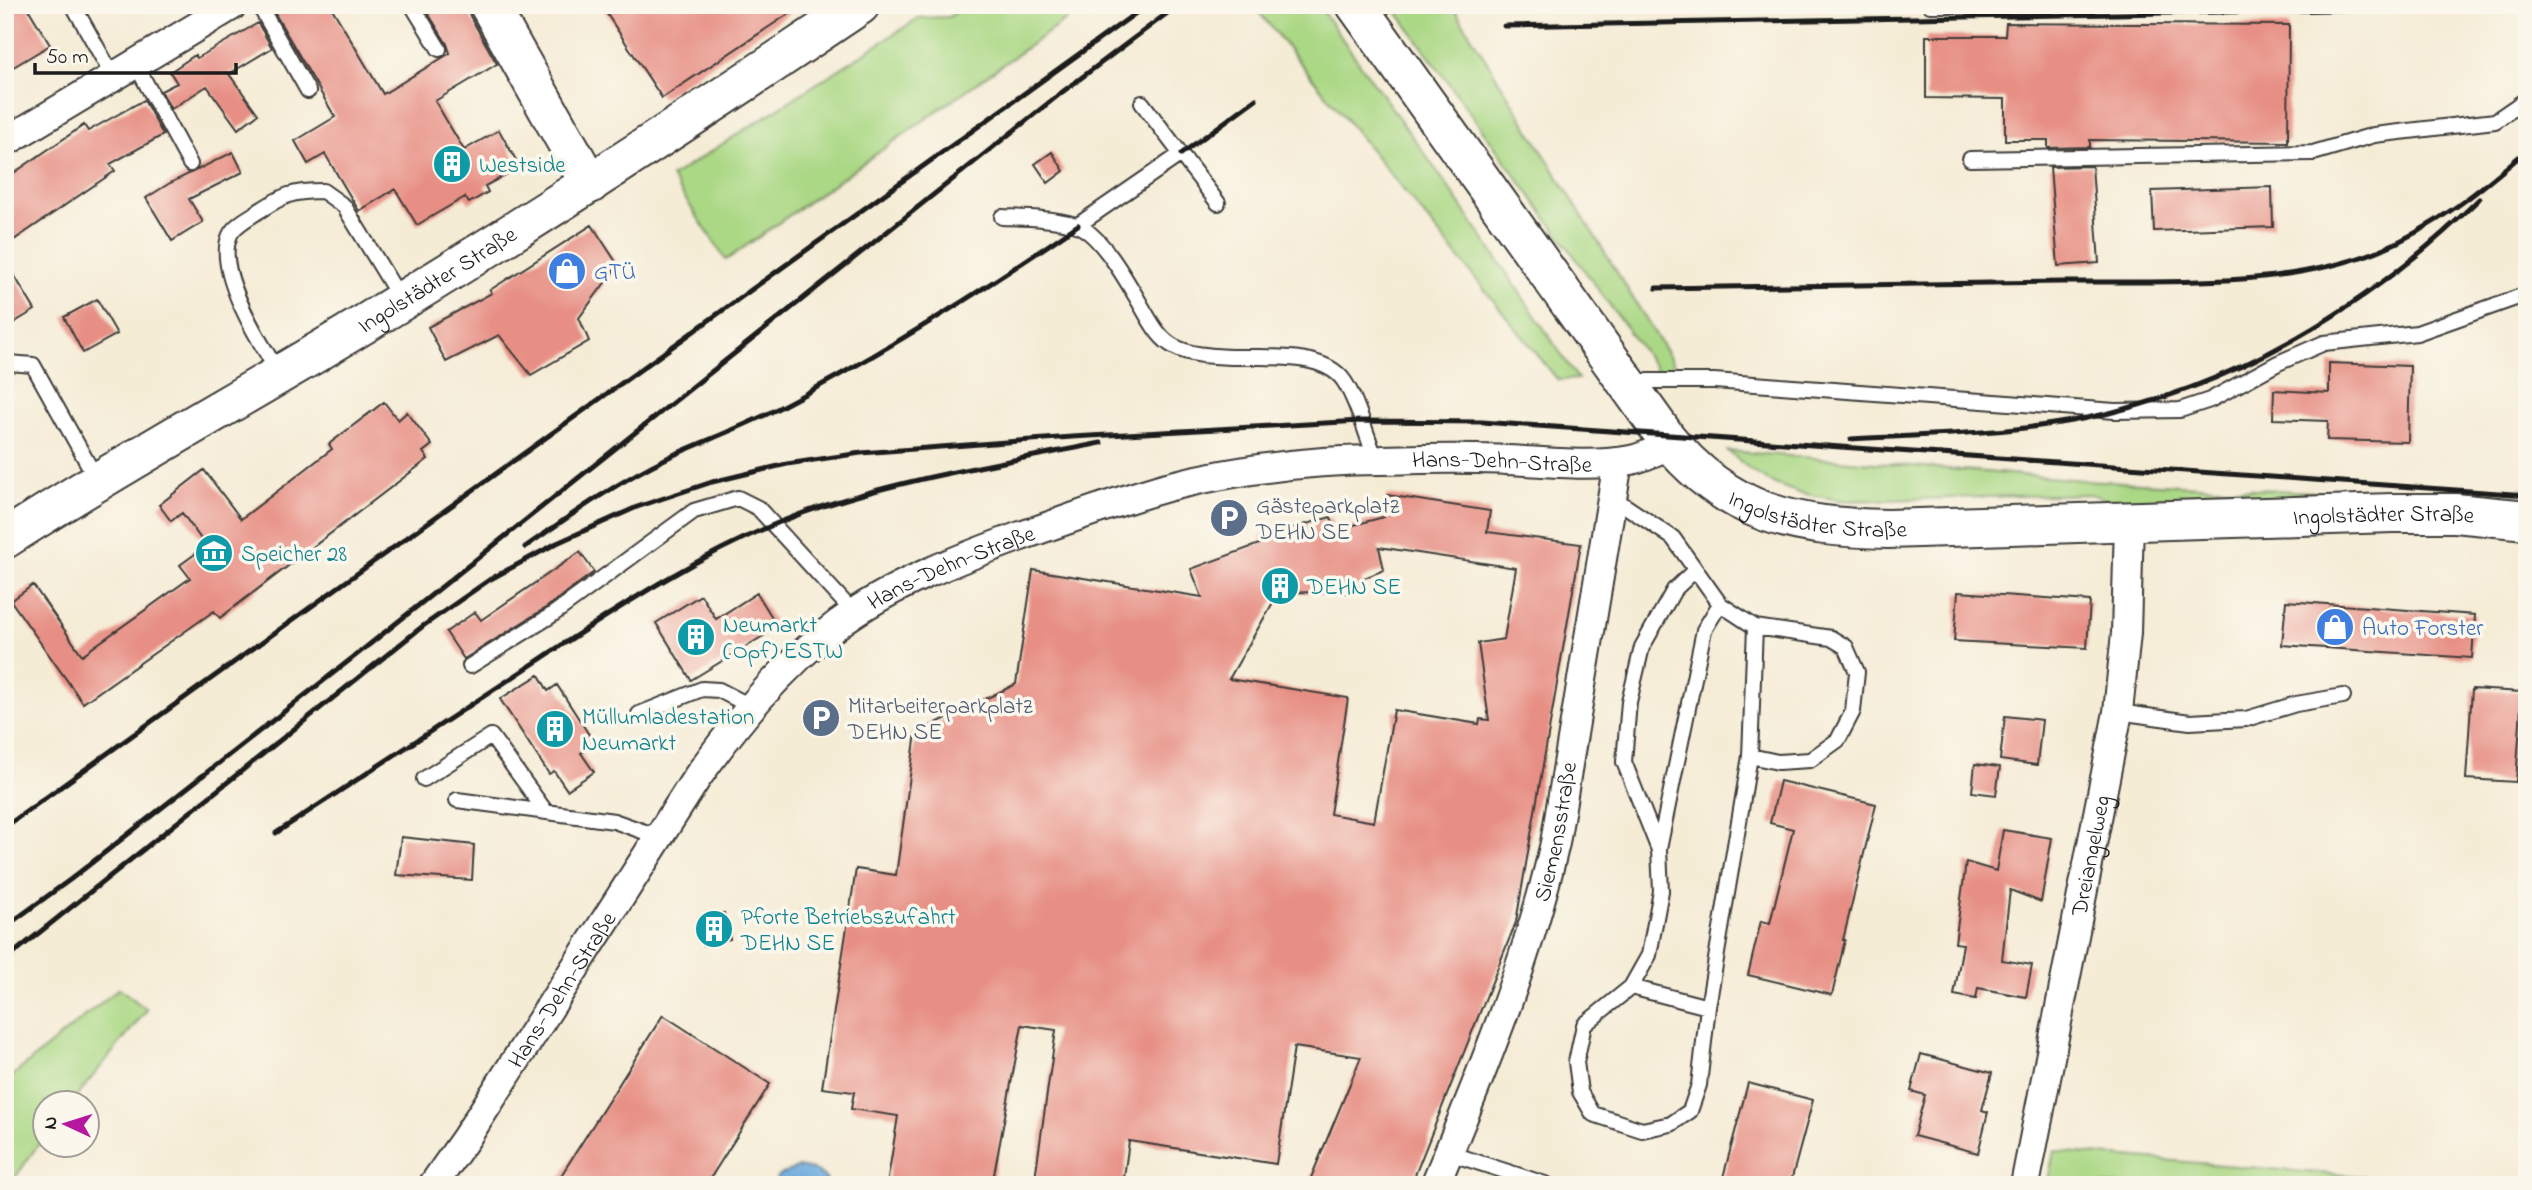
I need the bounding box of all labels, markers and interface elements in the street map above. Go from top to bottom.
scale bar [35,32,236,76]
text: 50 m [46,43,89,73]
building icon: Westside [431,143,473,185]
place label: Westside [479,150,566,183]
street label: Ingolstädter Straße [352,219,525,343]
shop icon: GTÜ [546,250,588,292]
place label: GTÜ [594,257,636,290]
street label: Hans-Dehn-Straße [1412,445,1593,483]
street label: Ingolstädter Straße [1721,483,1908,548]
place label: Gästeparkplatz DEHN SE [1255,491,1400,550]
parking icon: Gästeparkplatz DEHN SE [1208,497,1250,539]
street label: Ingolstädter Straße [2292,499,2476,536]
street label: Hans-Dehn-Straße [862,518,1040,620]
museum icon: Speicher 28 [193,532,235,574]
place label: Speicher 28 [241,539,347,572]
building icon: DEHN SE [1259,565,1301,607]
place label: DEHN SE [1306,572,1401,605]
shop icon: Auto Forster [2314,606,2356,648]
place label: Neumarkt (Opf) ESTW [723,610,843,669]
place label: Auto Forster [2362,613,2484,646]
building icon: Neumarkt (Opf) ESTW [675,616,717,658]
place label: Mitarbeiterparkplatz DEHN SE [847,691,1033,750]
parking icon: Mitarbeiterparkplatz DEHN SE [800,697,842,739]
place label: Müllumladestation Neumarkt [582,702,754,761]
building icon: Müllumladestation Neumarkt [534,708,576,750]
street label: Siemensstraße [1527,759,1587,906]
street label: Dreiangelweg [2064,792,2121,920]
place label: Pforte Betriebszufahrt DEHN SE [740,902,956,961]
street label: Hans-Dehn-Straße [501,905,626,1075]
building icon: Pforte Betriebszufahrt DEHN SE [693,908,735,950]
north arrow [32,1088,102,1158]
text: N [38,1115,65,1130]

